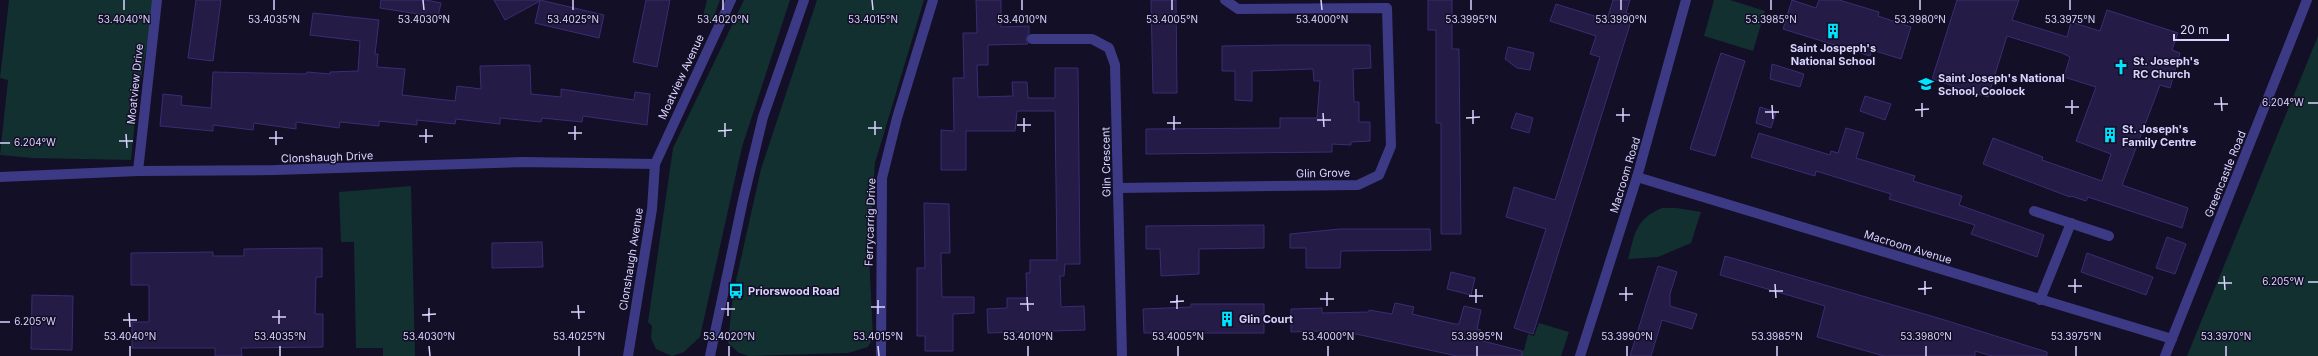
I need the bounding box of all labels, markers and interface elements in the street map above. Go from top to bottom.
text: 53.4040°N [98,13,150,25]
text: 53.4035°N [248,13,300,25]
text: 53.4030°N [398,13,450,25]
text: 53.4025°N [547,13,599,25]
text: 53.4020°N [697,13,749,25]
text: 53.4015°N [848,13,898,25]
text: 53.4010°N [997,13,1047,25]
text: 53.4005°N [1146,13,1198,25]
text: 53.4000°N [1296,13,1348,25]
text: 53.3995°N [1445,13,1497,25]
text: 53.3990°N [1595,13,1647,25]
text: 53.3985°N [1745,13,1797,25]
text: 53.3980°N [1894,13,1946,25]
text: 53.3975°N [2045,13,2095,25]
scale bar [2174,16,2228,42]
building icon: Saint Jospeph's National School [1824,22,1842,40]
text: 20 m [2180,22,2209,37]
street label: Moatview Avenue [655,32,707,122]
place label: Saint Jospeph's National School [1790,41,1876,68]
street label: Moatview Drive [124,43,146,125]
place label: St. Joseph's RC Church [2133,54,2199,81]
church icon: St. Joseph's RC Church [2112,58,2130,76]
place label: Saint Joseph's National School, Coolock [1938,71,2065,98]
school or university icon: Saint Joseph's National School, Coolock [1917,75,1935,93]
text: 6.204°W [2262,96,2304,108]
place label: St. Joseph's Family Centre [2122,122,2197,149]
street label: Glin Crescent [1098,126,1114,197]
building icon: St. Joseph's Family Centre [2101,126,2119,144]
street label: Greencastle Road [2201,129,2249,219]
street label: Macroom Road [1607,135,1643,215]
text: 6.204°W [14,136,56,148]
street label: Clonshaugh Drive [281,148,373,166]
street label: Glin Grove [1296,166,1350,180]
street label: Ferrycarrig Drive [861,178,879,266]
street label: Clonshaugh Avenue [616,207,646,311]
street label: Macroom Avenue [1862,227,1954,267]
text: 6.205°W [2262,275,2304,287]
bus stop icon: Priorswood Road [727,282,745,300]
place label: Priorswood Road [748,284,840,298]
building icon: Glin Court [1218,310,1236,328]
place label: Glin Court [1239,312,1293,326]
text: 6.205°W [14,315,56,327]
text: 53.4040°N [104,330,156,342]
text: 53.4035°N [254,330,306,342]
text: 53.4030°N [403,330,455,342]
text: 53.4025°N [553,330,605,342]
text: 53.4020°N [703,330,755,342]
text: 53.4015°N [853,330,903,342]
text: 53.4010°N [1003,330,1053,342]
text: 53.4005°N [1152,330,1204,342]
text: 53.4000°N [1302,330,1354,342]
text: 53.3995°N [1451,330,1503,342]
text: 53.3990°N [1601,330,1653,342]
text: 53.3985°N [1751,330,1803,342]
text: 53.3980°N [1900,330,1952,342]
text: 53.3975°N [2051,330,2101,342]
text: 53.3970°N [2201,330,2251,342]

